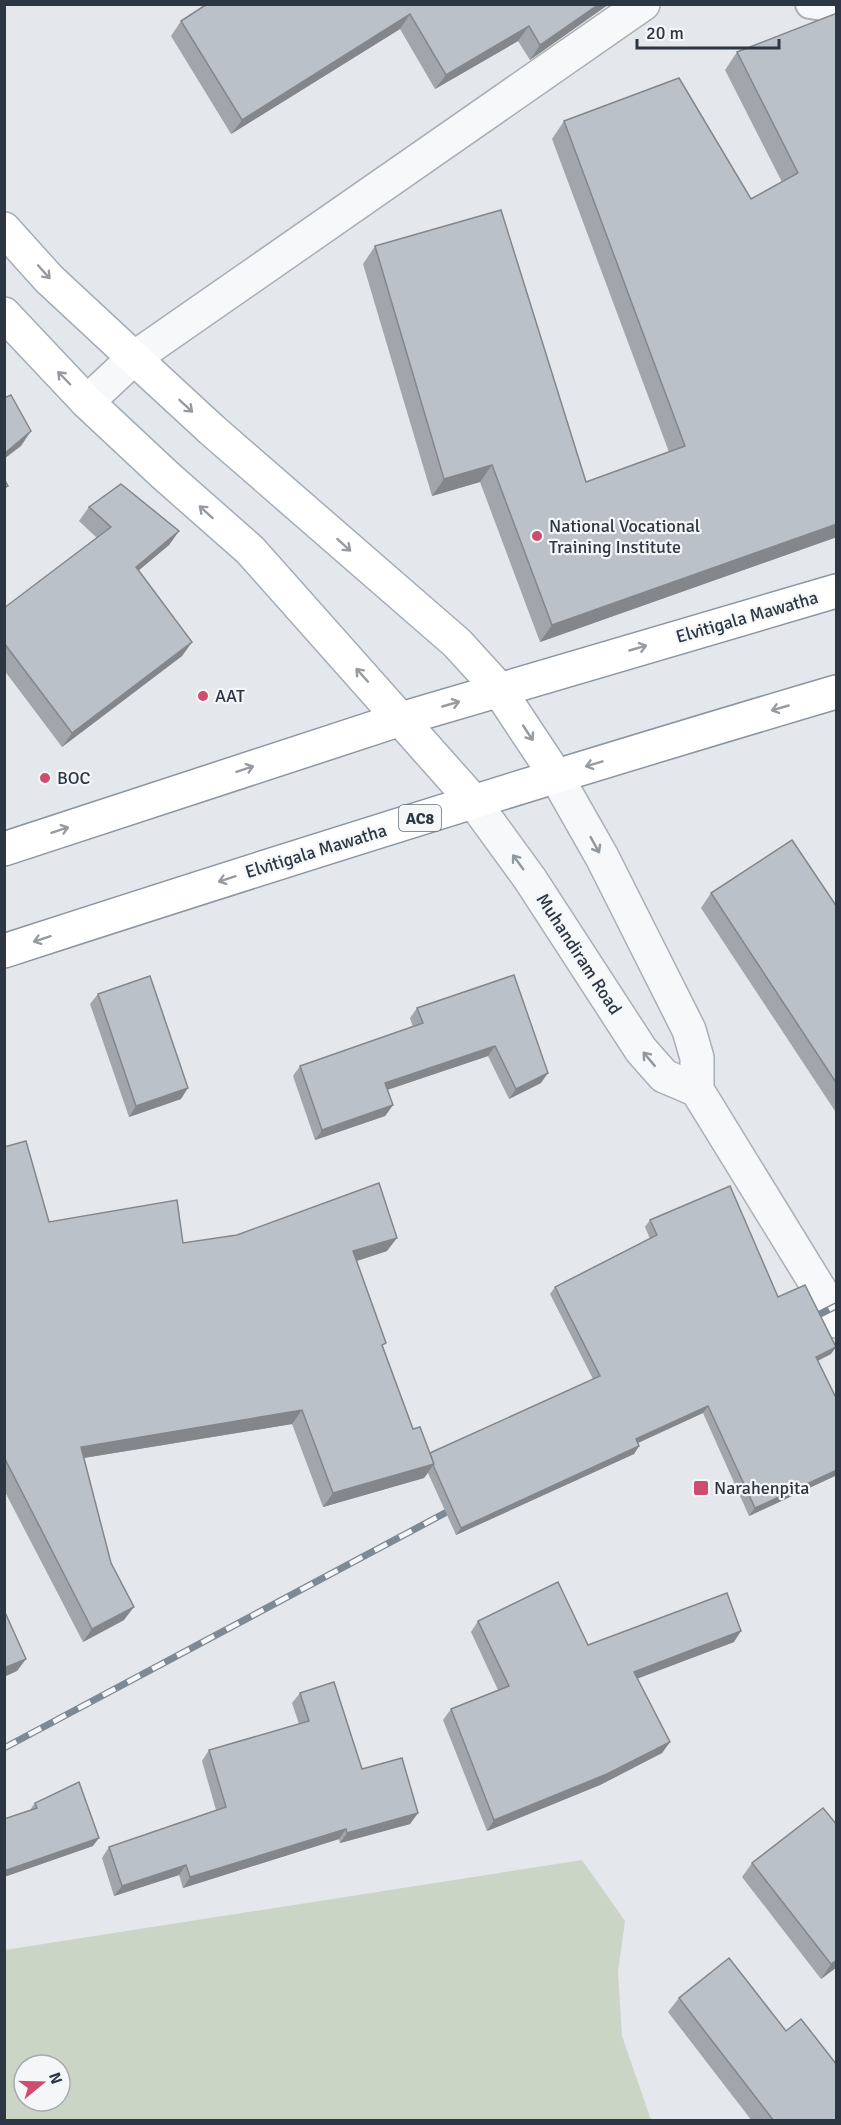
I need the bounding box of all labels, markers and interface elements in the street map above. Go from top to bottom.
scale bar [637,12,780,50]
text: 20 m [646,22,684,44]
one-way arrow [36,265,51,280]
one-way arrow [57,370,72,385]
one-way arrow [178,399,193,413]
one-way arrow [199,505,214,519]
place label: National Vocational Training Institute [549,515,700,558]
marker: National Vocational Training Institute [530,529,544,543]
one-way arrow [336,538,351,552]
street label: Elvitigala Mawatha [673,586,821,648]
one-way arrow [628,642,647,653]
one-way arrow [355,668,369,683]
place label: AAT [215,685,245,707]
marker: AAT [196,689,210,703]
one-way arrow [441,698,460,709]
one-way arrow [771,703,790,714]
one-way arrow [522,724,534,741]
one-way arrow [584,759,603,770]
one-way arrow [235,763,254,774]
place label: BOC [57,767,91,789]
marker: BOC [38,771,52,785]
road number: AC8 [399,805,441,831]
street label: Elvitigala Mawatha [243,819,389,883]
one-way arrow [50,824,69,835]
one-way arrow [589,836,601,853]
one-way arrow [511,854,524,870]
one-way arrow [218,874,237,885]
street label: Muhandiram Road [532,889,626,1019]
one-way arrow [33,934,52,945]
one-way arrow [642,1052,656,1067]
place label: Narahenpita [714,1477,809,1499]
marker: Narahenpita [692,1479,710,1497]
north arrow [12,2053,72,2113]
text: N [44,2070,67,2087]

